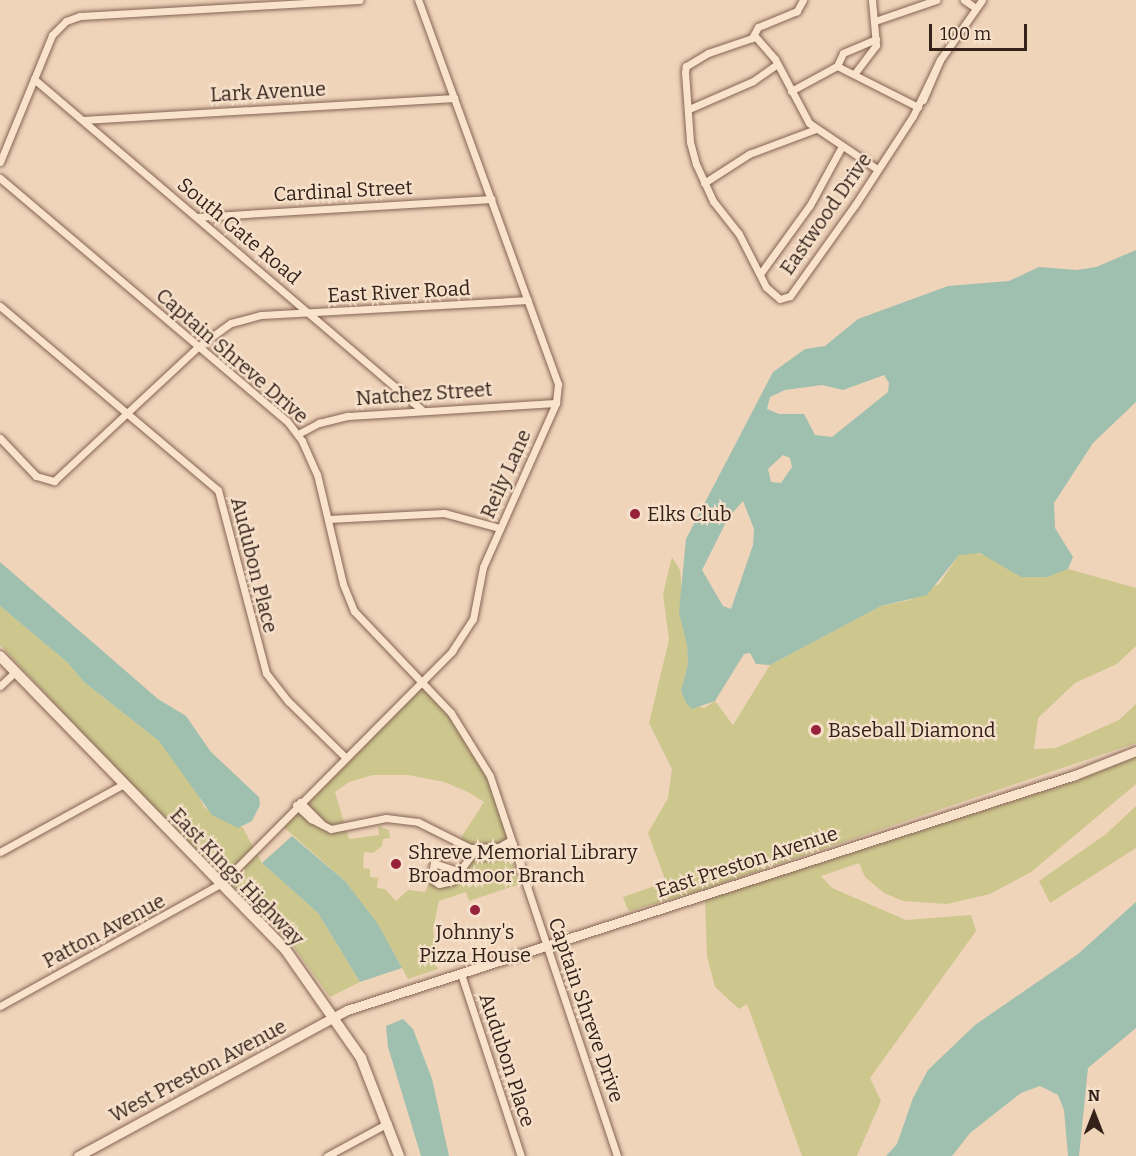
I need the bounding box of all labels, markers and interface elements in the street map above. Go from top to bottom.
scale bar [932,12,1030,50]
text: 100 m [940,23,991,45]
street label: Lark Avenue [210,77,326,107]
street label: Eastwood Drive [775,148,877,280]
street label: South Gate Road [172,172,306,290]
street label: Cardinal Street [273,175,413,207]
street label: East River Road [327,276,471,308]
street label: Captain Shreve Drive [151,283,313,429]
street label: Natchez Street [355,377,493,411]
street label: Reily Lane [476,426,536,522]
street label: Audubon Place [226,495,282,635]
place label: Elks Club [647,502,732,526]
marker: Elks Club [628,507,642,521]
place label: Baseball Diamond [828,718,996,742]
marker: Baseball Diamond [809,723,823,737]
street label: East Kings Highway [165,803,309,951]
street label: East Preston Avenue [653,821,841,903]
place label: Shreve Memorial Library Broadmoor Branch [408,840,638,887]
marker: Shreve Memorial Library Broadmoor Branch [389,857,403,871]
street label: Patton Avenue [39,889,169,973]
marker: Johnny's Pizza House [468,903,482,917]
street label: Captain Shreve Drive [543,915,629,1105]
place label: Johnny's Pizza House [419,920,531,967]
street label: Audubon Place [474,990,540,1130]
street label: West Preston Avenue [105,1014,291,1128]
north arrow [1064,1084,1124,1144]
text: N [1088,1086,1100,1105]

